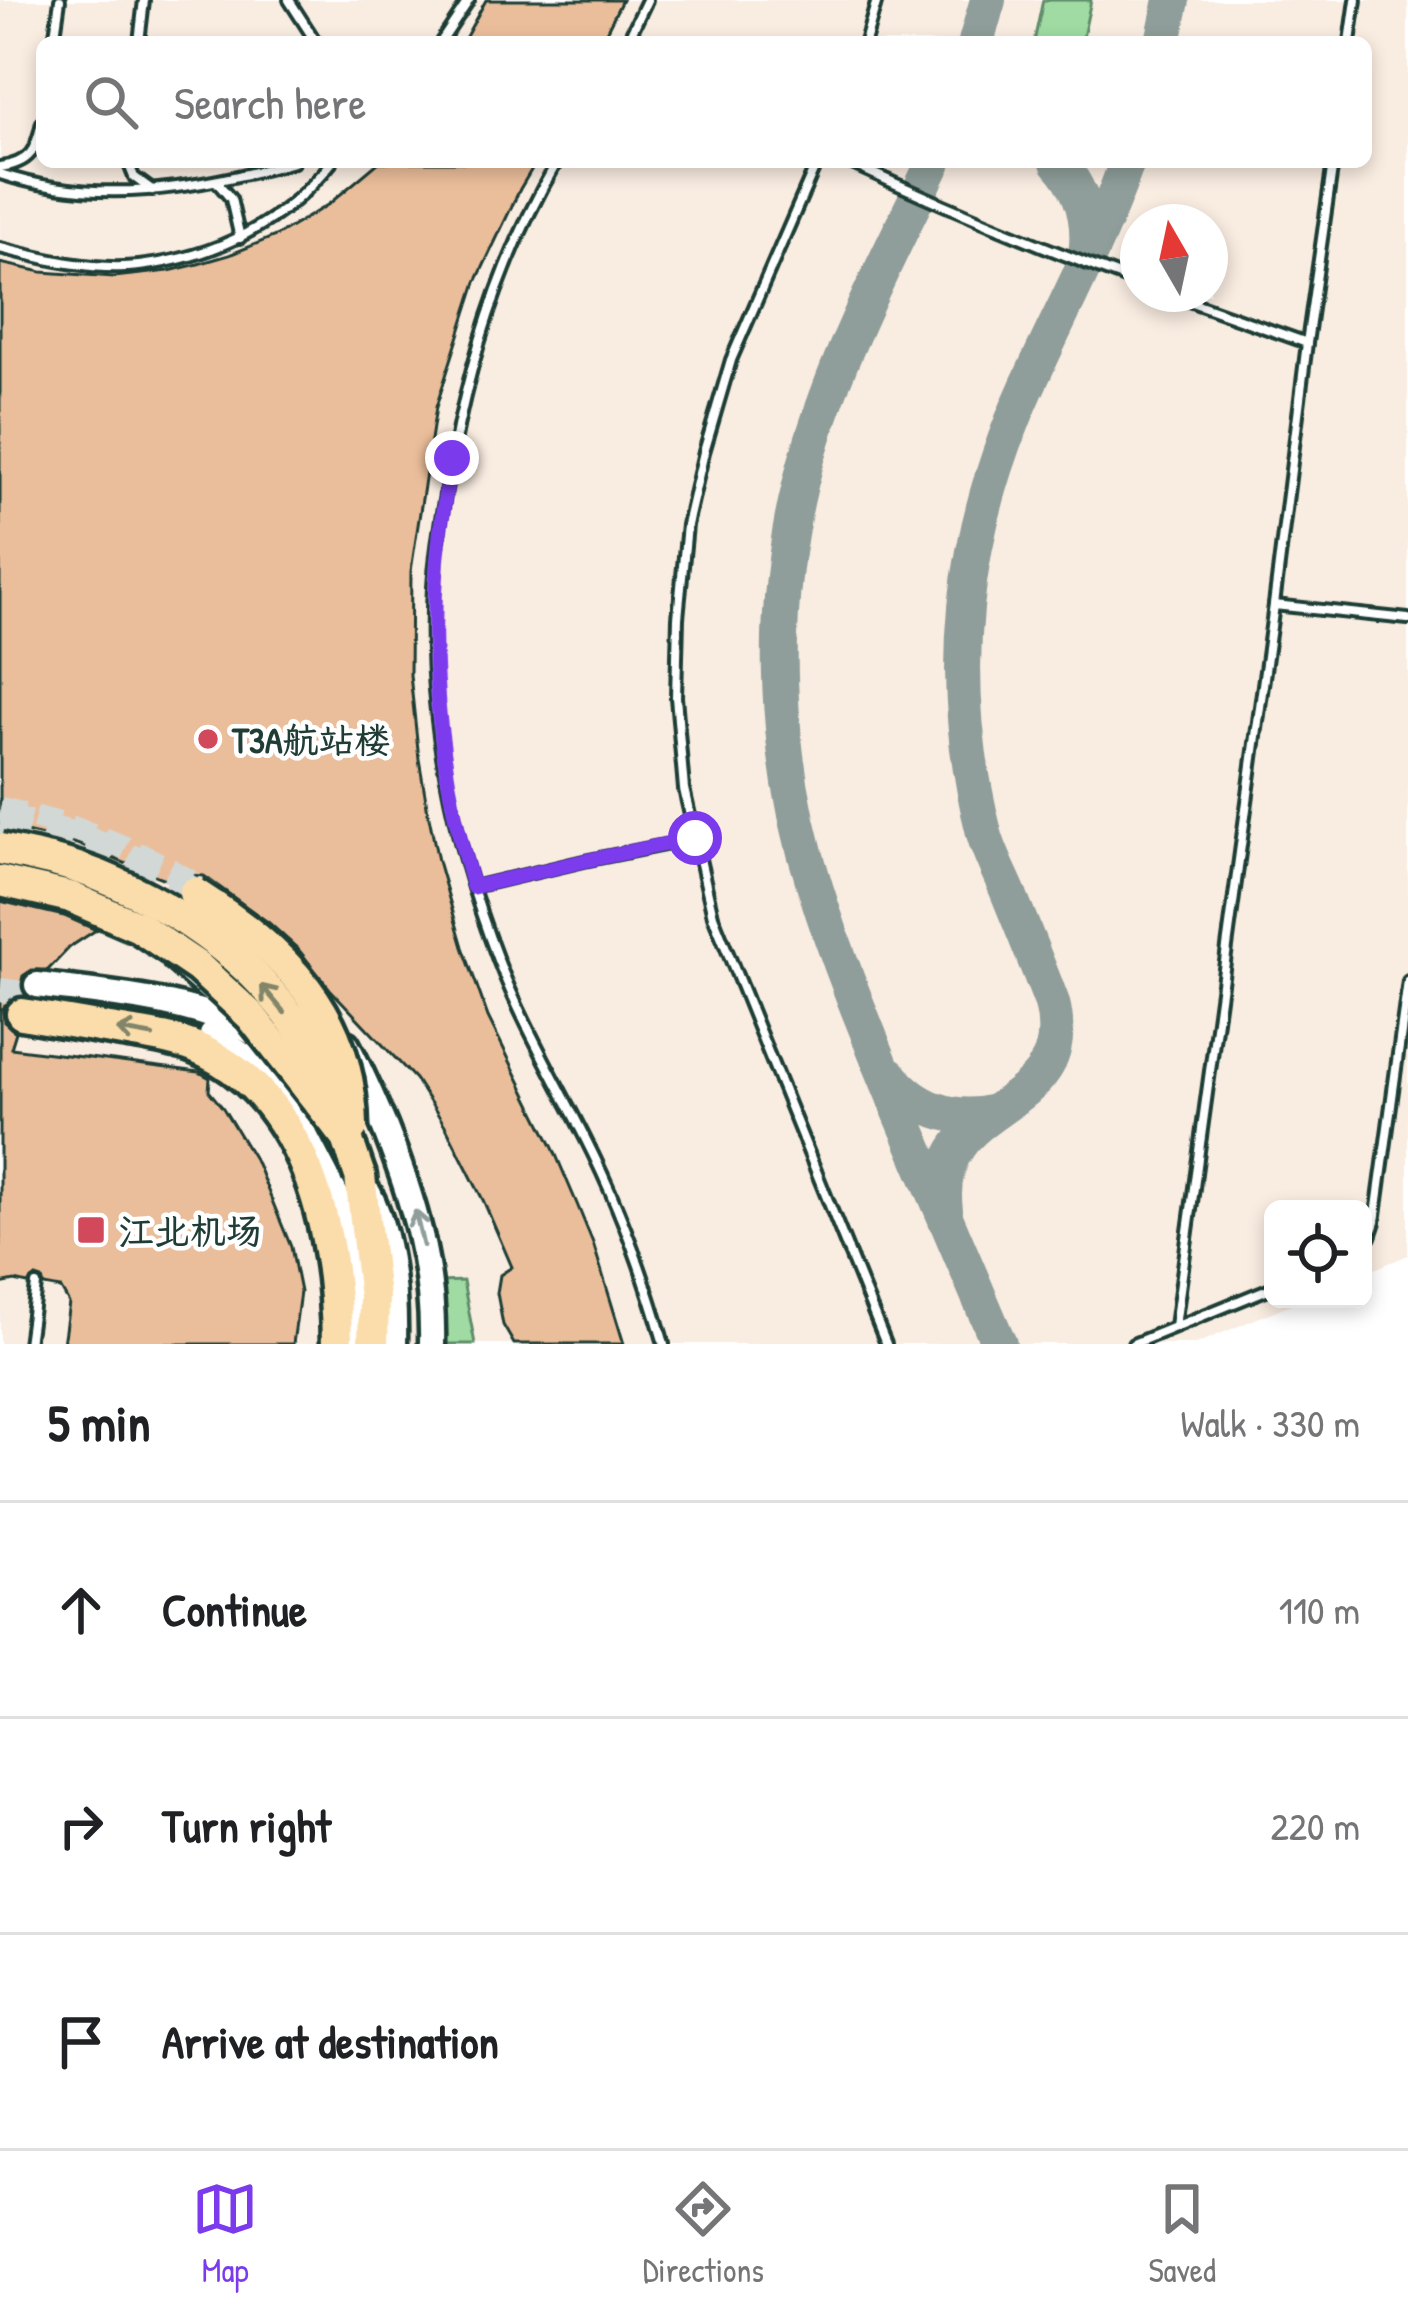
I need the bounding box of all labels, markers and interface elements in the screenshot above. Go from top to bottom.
search box [36,36,1372,168]
icon: search [78,69,144,135]
text: Search here [174,72,366,133]
north arrow [1120,204,1228,312]
route end [425,431,479,485]
place label: T3A航站楼 [231,715,391,764]
marker: T3A航站楼 [195,726,221,752]
route start [668,811,722,865]
one-way arrow [259,984,287,1015]
one-way arrow [116,1021,155,1044]
map controls [1264,1200,1372,1308]
button: locate [1264,1200,1372,1308]
place label: 江北机场 [118,1206,262,1255]
one-way arrow [407,1210,430,1248]
marker: 江北机场 [75,1214,107,1246]
text: 5 min [48,1388,150,1457]
text: Walk · 330 m [1180,1396,1360,1449]
icon: ahead [48,1577,114,1643]
text: Continue [162,1579,307,1640]
text: 110 m [1279,1583,1360,1636]
icon: right [48,1793,114,1859]
text: Turn right [162,1795,331,1856]
text: 220 m [1271,1799,1360,1852]
icon: arrive [48,2009,114,2075]
text: Arrive at destination [162,2011,499,2072]
tab: Map [192,2176,258,2292]
tab: Directions [643,2176,764,2292]
tab: Saved [1148,2176,1216,2292]

